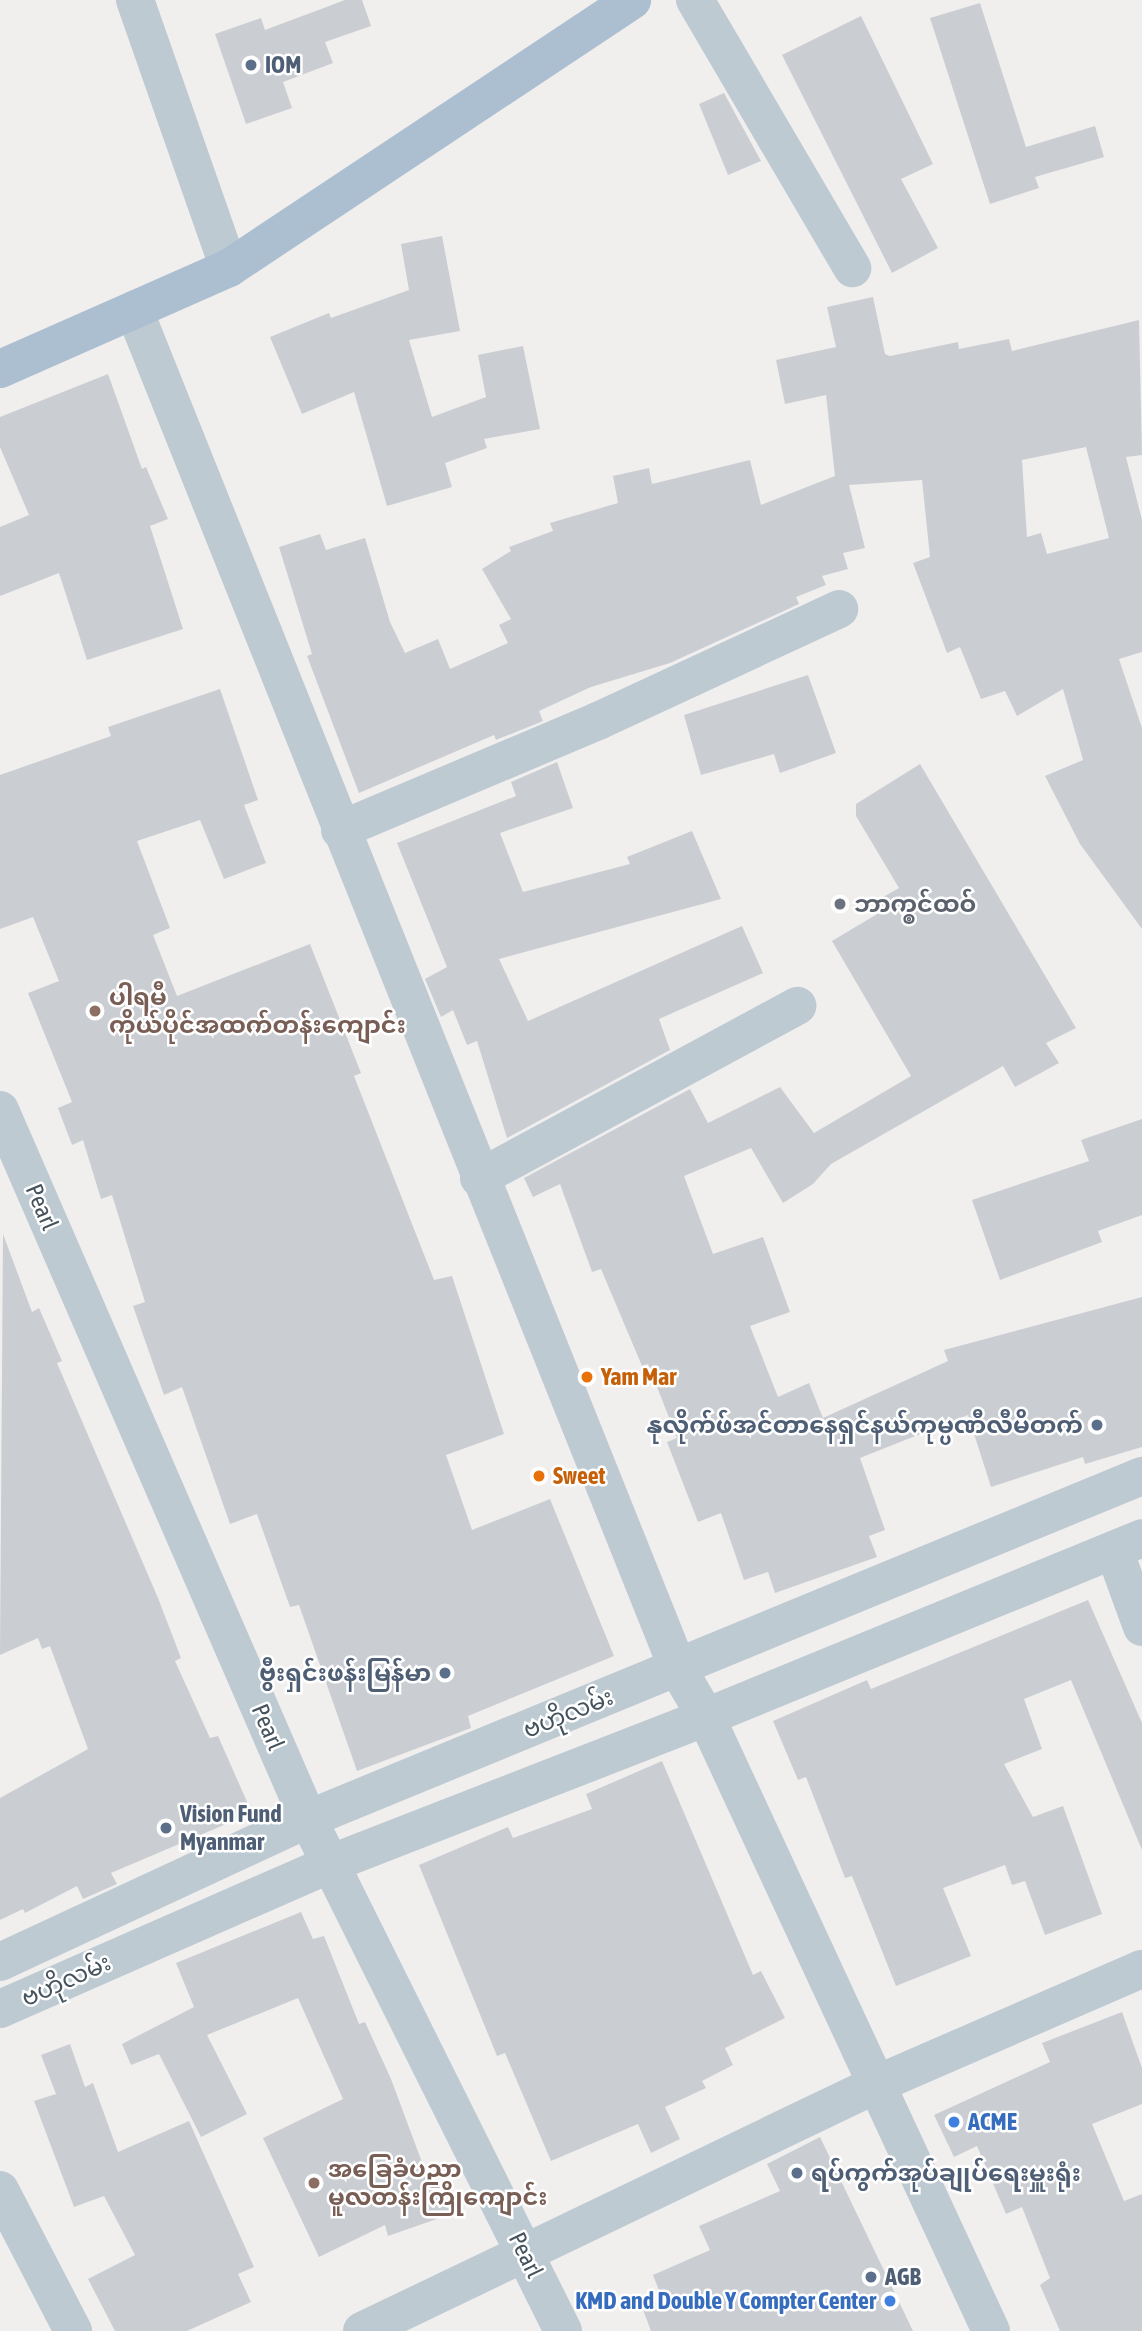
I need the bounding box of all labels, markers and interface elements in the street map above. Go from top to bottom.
place label: IOM [265,51,301,79]
marker: IOM [243,57,259,73]
place label: ဘာက္ၜၚ်ထဝ် [854,890,976,918]
marker: ဘာက္ၜၚ်ထဝ် [832,896,848,912]
place label: ပါရမီ ကိုယ်ပိုင်အထက်တန်းကျောင်း [109,983,406,1039]
marker: ပါရမီ ကိုယ်ပိုင်အထက်တန်းကျောင်း [87,1003,103,1019]
street label: Pearl [20,1180,64,1234]
place label: Yam Mar [601,1363,676,1391]
marker: Yam Mar [579,1369,595,1385]
place label: နုလိုက်ဖ်အင်တာနေရှင်နယ်ကုမ္ပဏီလီမိတက် [647,1411,1083,1439]
marker: နုလိုက်ဖ်အင်တာနေရှင်နယ်ကုမ္ပဏီလီမိတက် [1089,1417,1105,1433]
place label: Sweet [553,1462,606,1490]
marker: Sweet [531,1468,547,1484]
place label: ဗွီးရှင်းဖန်းမြန်မာ [259,1659,431,1687]
marker: ဗွီးရှင်းဖန်းမြန်မာ [437,1665,453,1681]
street label: ဗဟိုလမ်း [519,1682,617,1744]
street label: Pearl [246,1700,290,1754]
place label: Vision Fund Myanmar [180,1800,282,1856]
marker: Vision Fund Myanmar [158,1820,174,1836]
street label: ဗဟိုလမ်း [17,1948,115,2012]
place label: ACME [968,2108,1017,2136]
marker: ACME [946,2114,962,2130]
place label: အခြေခံပညာ မူလတန်းကြိုကျောင်း [328,2155,547,2211]
place label: ရပ်ကွက်အုပ်ချုပ်ရေးမှူးရုံး [811,2159,1081,2187]
marker: ရပ်ကွက်အုပ်ချုပ်ရေးမှူးရုံး [789,2165,805,2181]
marker: အခြေခံပညာ မူလတန်းကြိုကျောင်း [306,2175,322,2191]
street label: Pearl [503,2228,549,2282]
place label: AGB [885,2263,921,2291]
marker: AGB [863,2269,879,2285]
place label: KMD and Double Y Compter Center [575,2287,876,2315]
marker: KMD and Double Y Compter Center [882,2293,898,2309]

